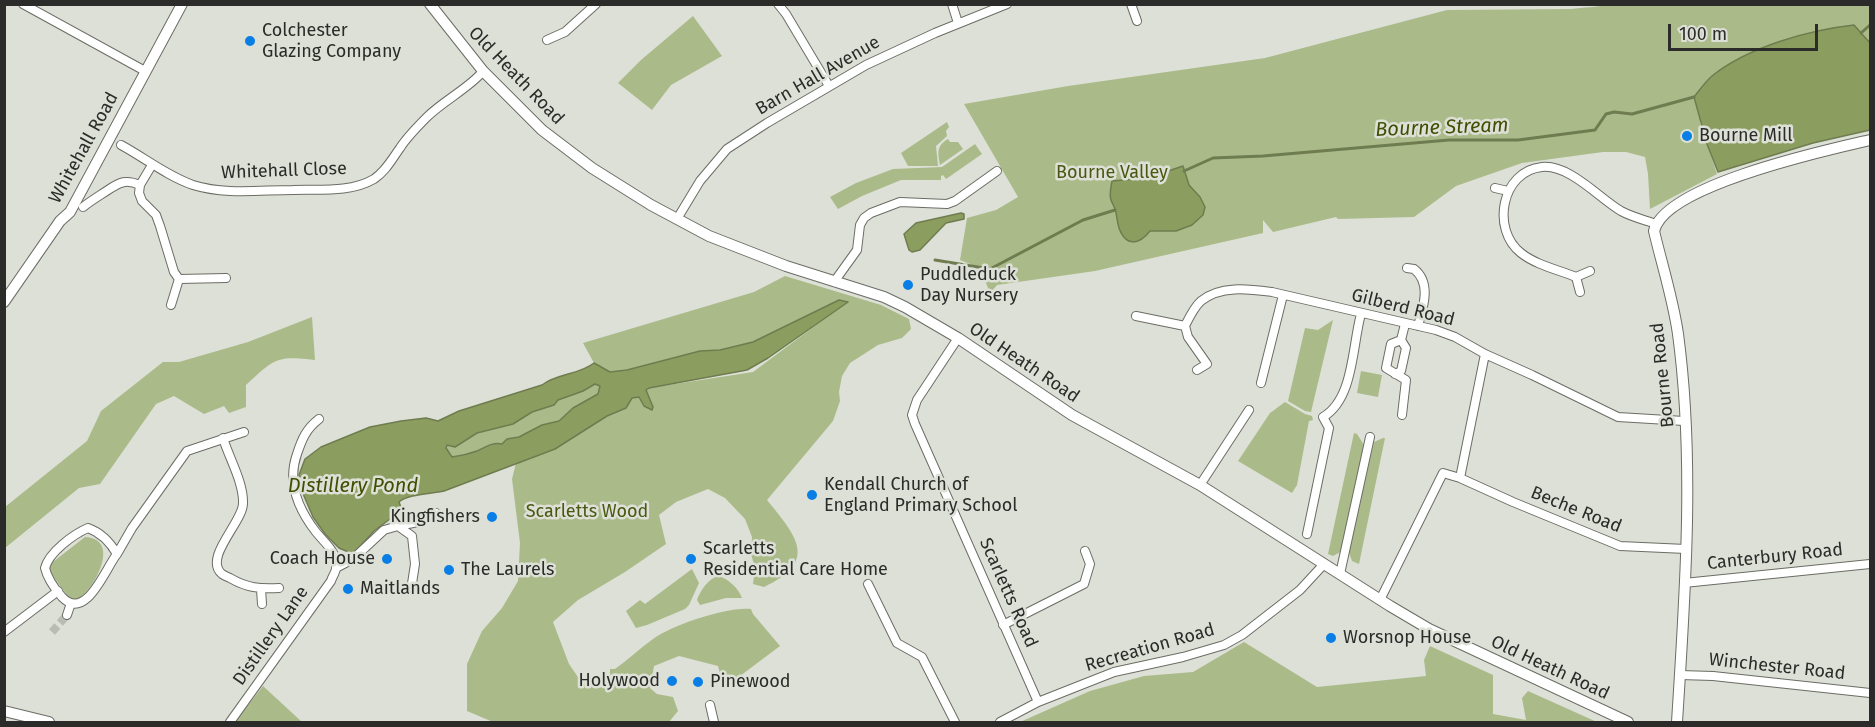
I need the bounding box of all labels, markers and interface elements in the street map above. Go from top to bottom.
scale bar [1671,12,1821,50]
place label: Colchester Glazing Company [262,20,401,63]
street label: Old Heath Road [464,22,568,130]
text: 100 m [1679,23,1727,45]
street label: Barn Hall Avenue [752,32,884,120]
marker: Colchester Glazing Company [243,34,257,48]
street label: Whitehall Road [45,89,123,207]
water label: Bourne Stream [1375,114,1509,142]
place label: Bourne Mill [1699,125,1793,147]
marker: Bourne Mill [1680,129,1694,143]
street label: Whitehall Close [221,158,347,184]
park label: Bourne Valley [1056,162,1168,184]
place label: Puddleduck Day Nursery [920,264,1018,306]
marker: Puddleduck Day Nursery [901,278,915,292]
street label: Gilberd Road [1349,285,1457,331]
street label: Old Heath Road [965,318,1083,408]
street label: Bourne Road [1647,321,1679,429]
water label: Distillery Pond [288,474,418,498]
place label: Kendall Church of England Primary School [824,474,1018,516]
street label: Beche Road [1527,482,1625,538]
marker: Kendall Church of England Primary School [805,488,819,502]
park label: Scarletts Wood [526,501,648,523]
place label: Kingfishers [390,506,480,528]
marker: Kingfishers [485,510,499,524]
street label: Scarletts Road [974,535,1042,651]
place label: Scarletts Residential Care Home [703,538,888,580]
street label: Canterbury Road [1706,539,1844,575]
place label: Coach House [270,548,375,570]
marker: Coach House [380,552,394,566]
marker: Scarletts Residential Care Home [684,552,698,566]
place label: The Laurels [461,559,554,581]
marker: The Laurels [442,563,456,577]
place label: Maitlands [360,578,440,600]
street label: Distillery Lane [229,582,313,690]
marker: Maitlands [341,582,355,596]
street label: Recreation Road [1083,619,1217,677]
place label: Worsnop House [1343,627,1471,649]
marker: Worsnop House [1324,631,1338,645]
street label: Old Heath Road [1487,631,1613,705]
street label: Winchester Road [1708,649,1846,685]
place label: Holywood [579,670,660,692]
place label: Pinewood [710,671,791,693]
marker: Holywood [665,674,679,688]
marker: Pinewood [691,675,705,689]

